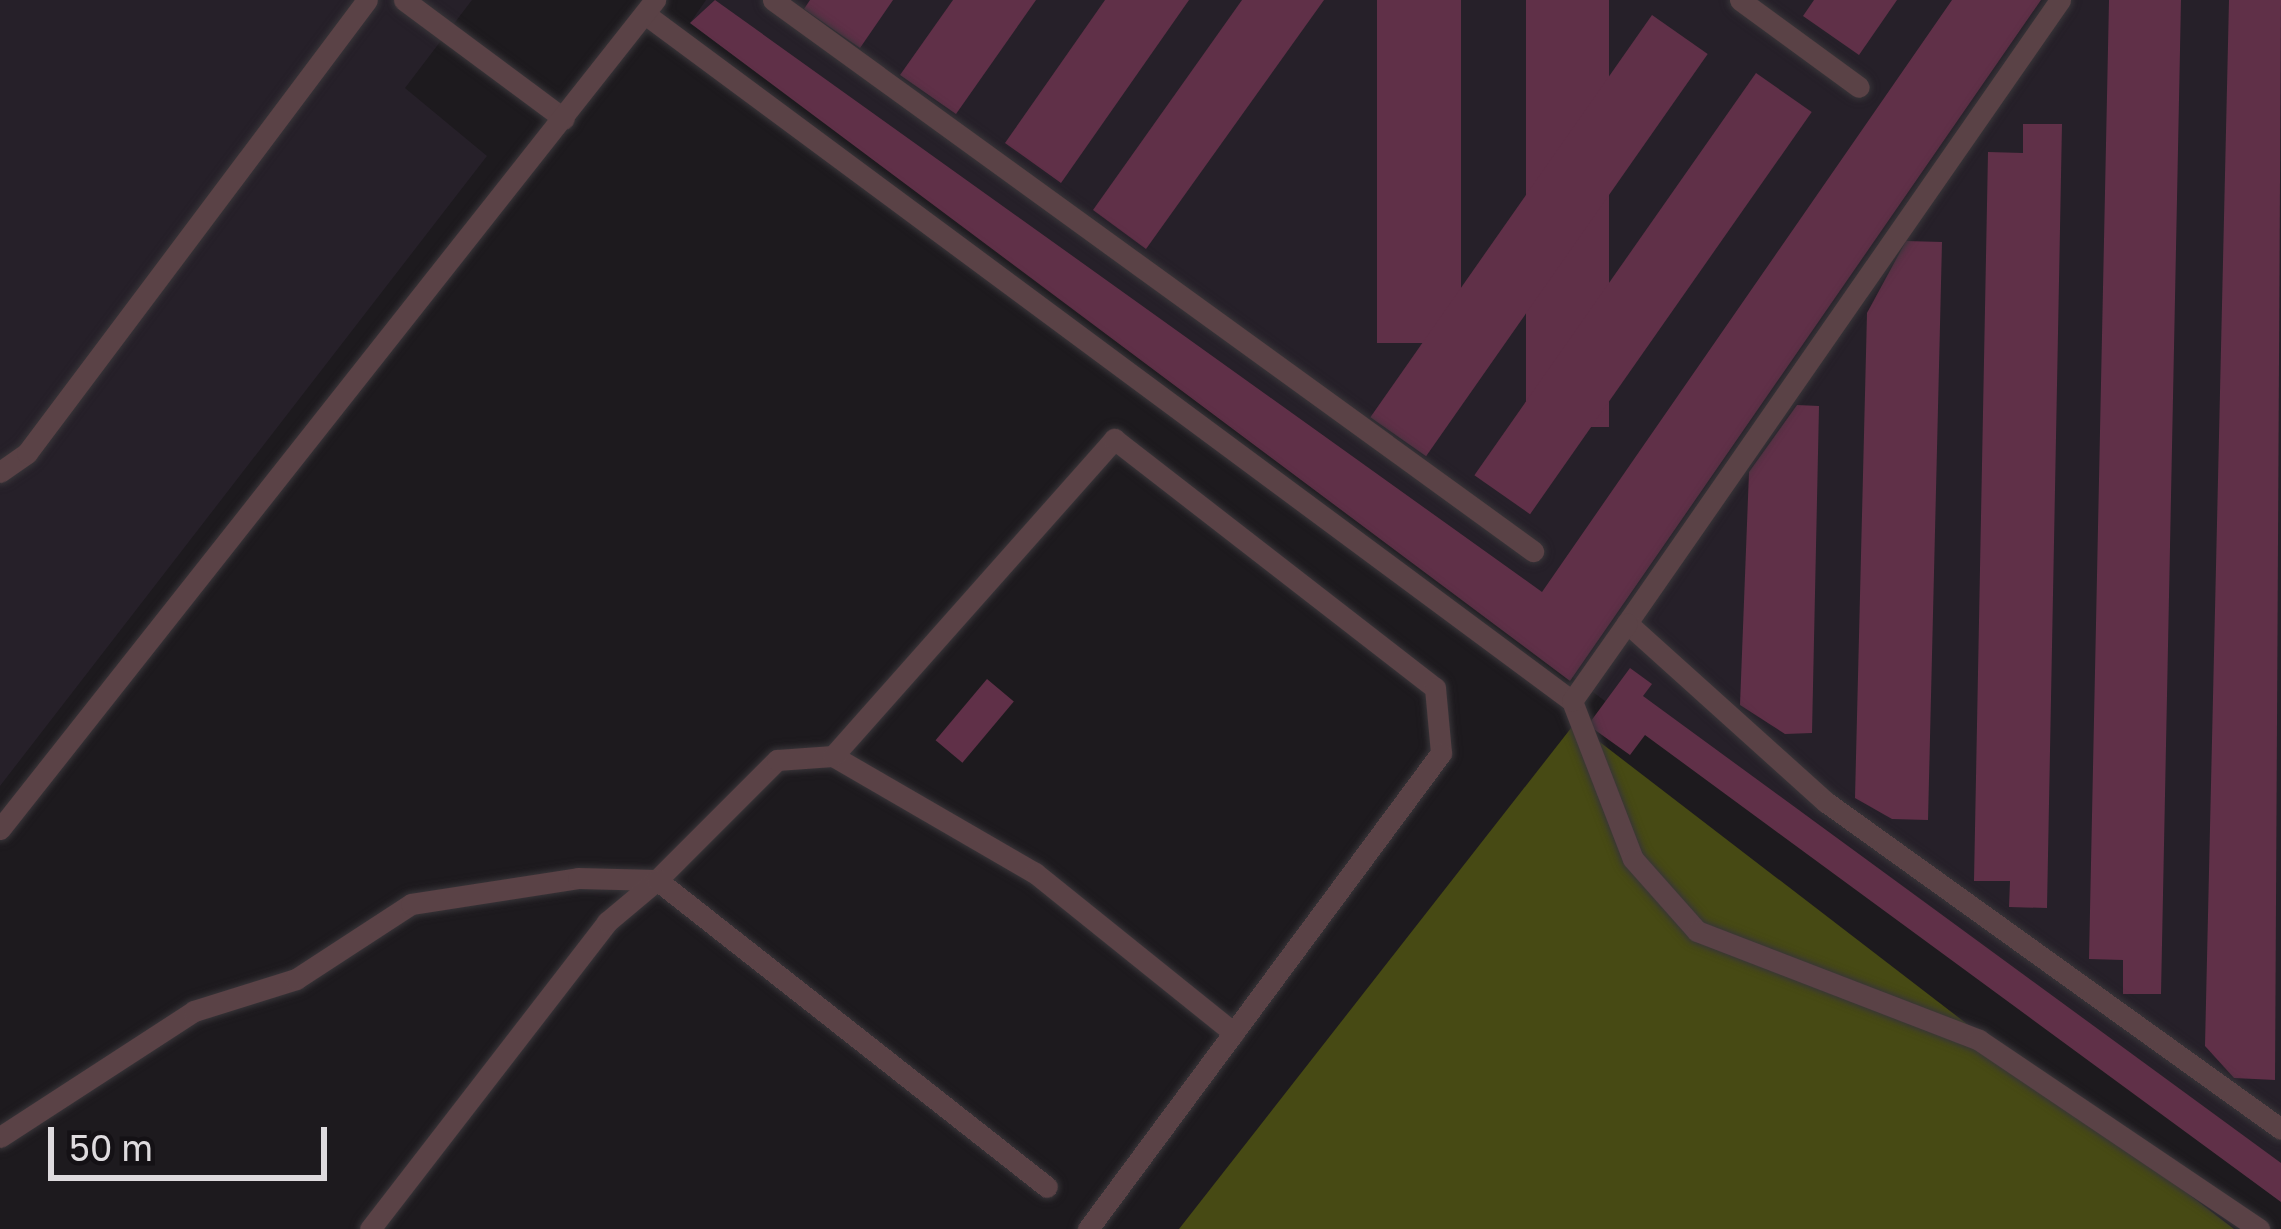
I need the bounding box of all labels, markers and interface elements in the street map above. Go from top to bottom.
scale bar [54,1103,333,1177]
text: 50 m [69,1126,153,1169]

